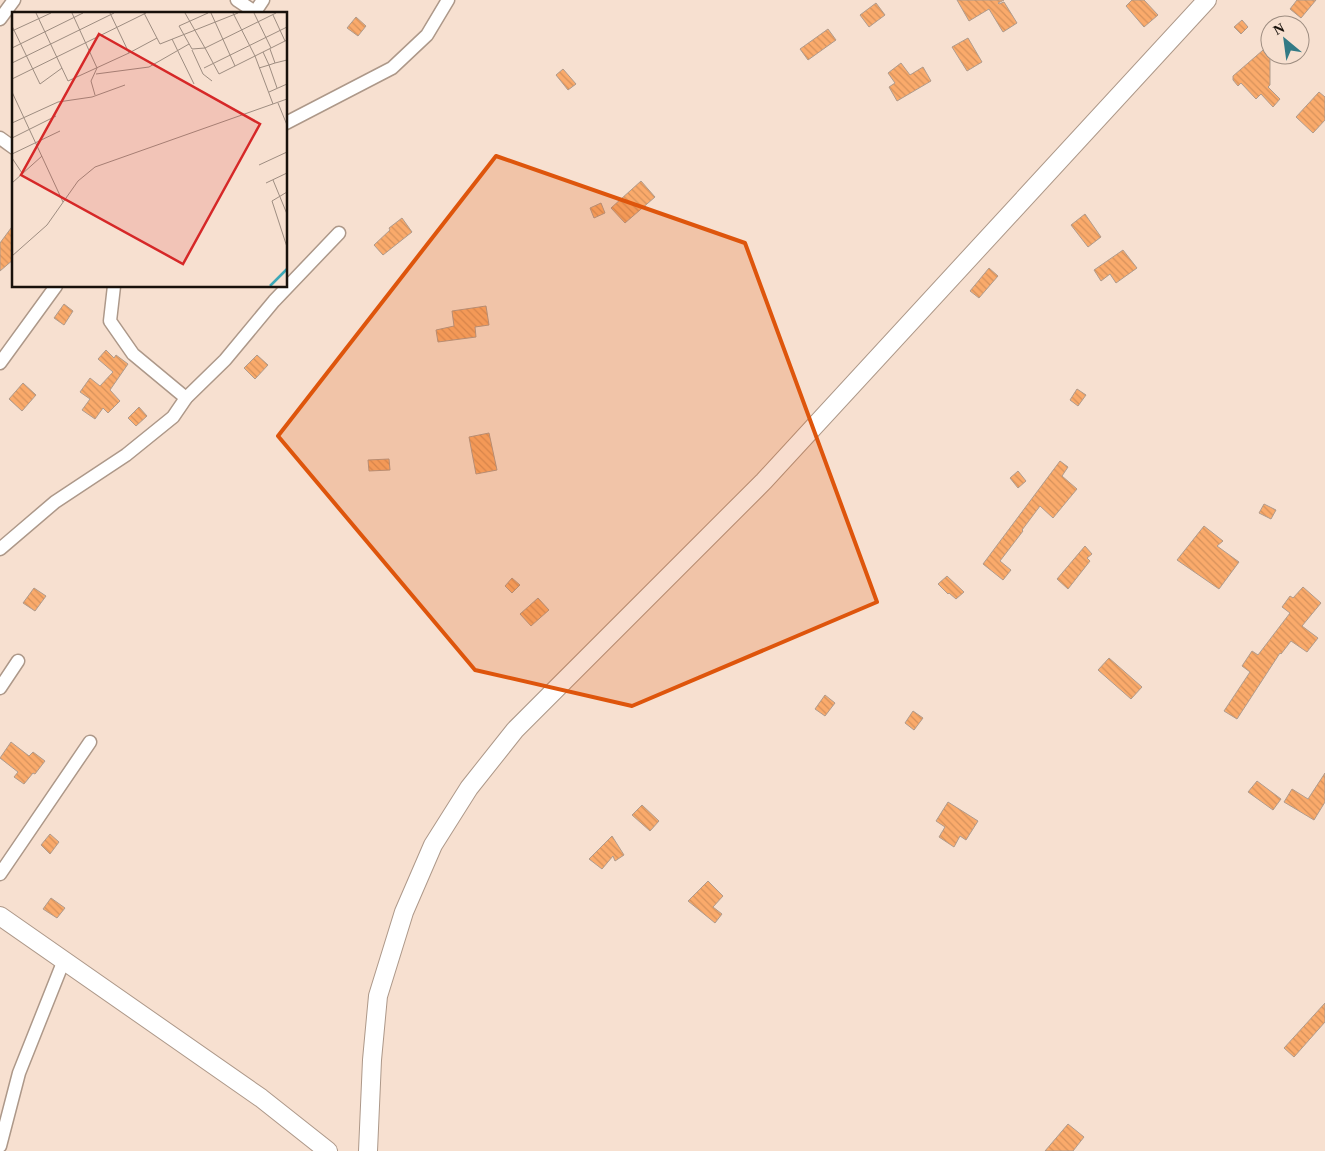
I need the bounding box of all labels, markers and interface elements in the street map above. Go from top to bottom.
inset map [12,12,288,288]
north arrow [1260,15,1310,65]
text: N [1271,20,1287,38]

